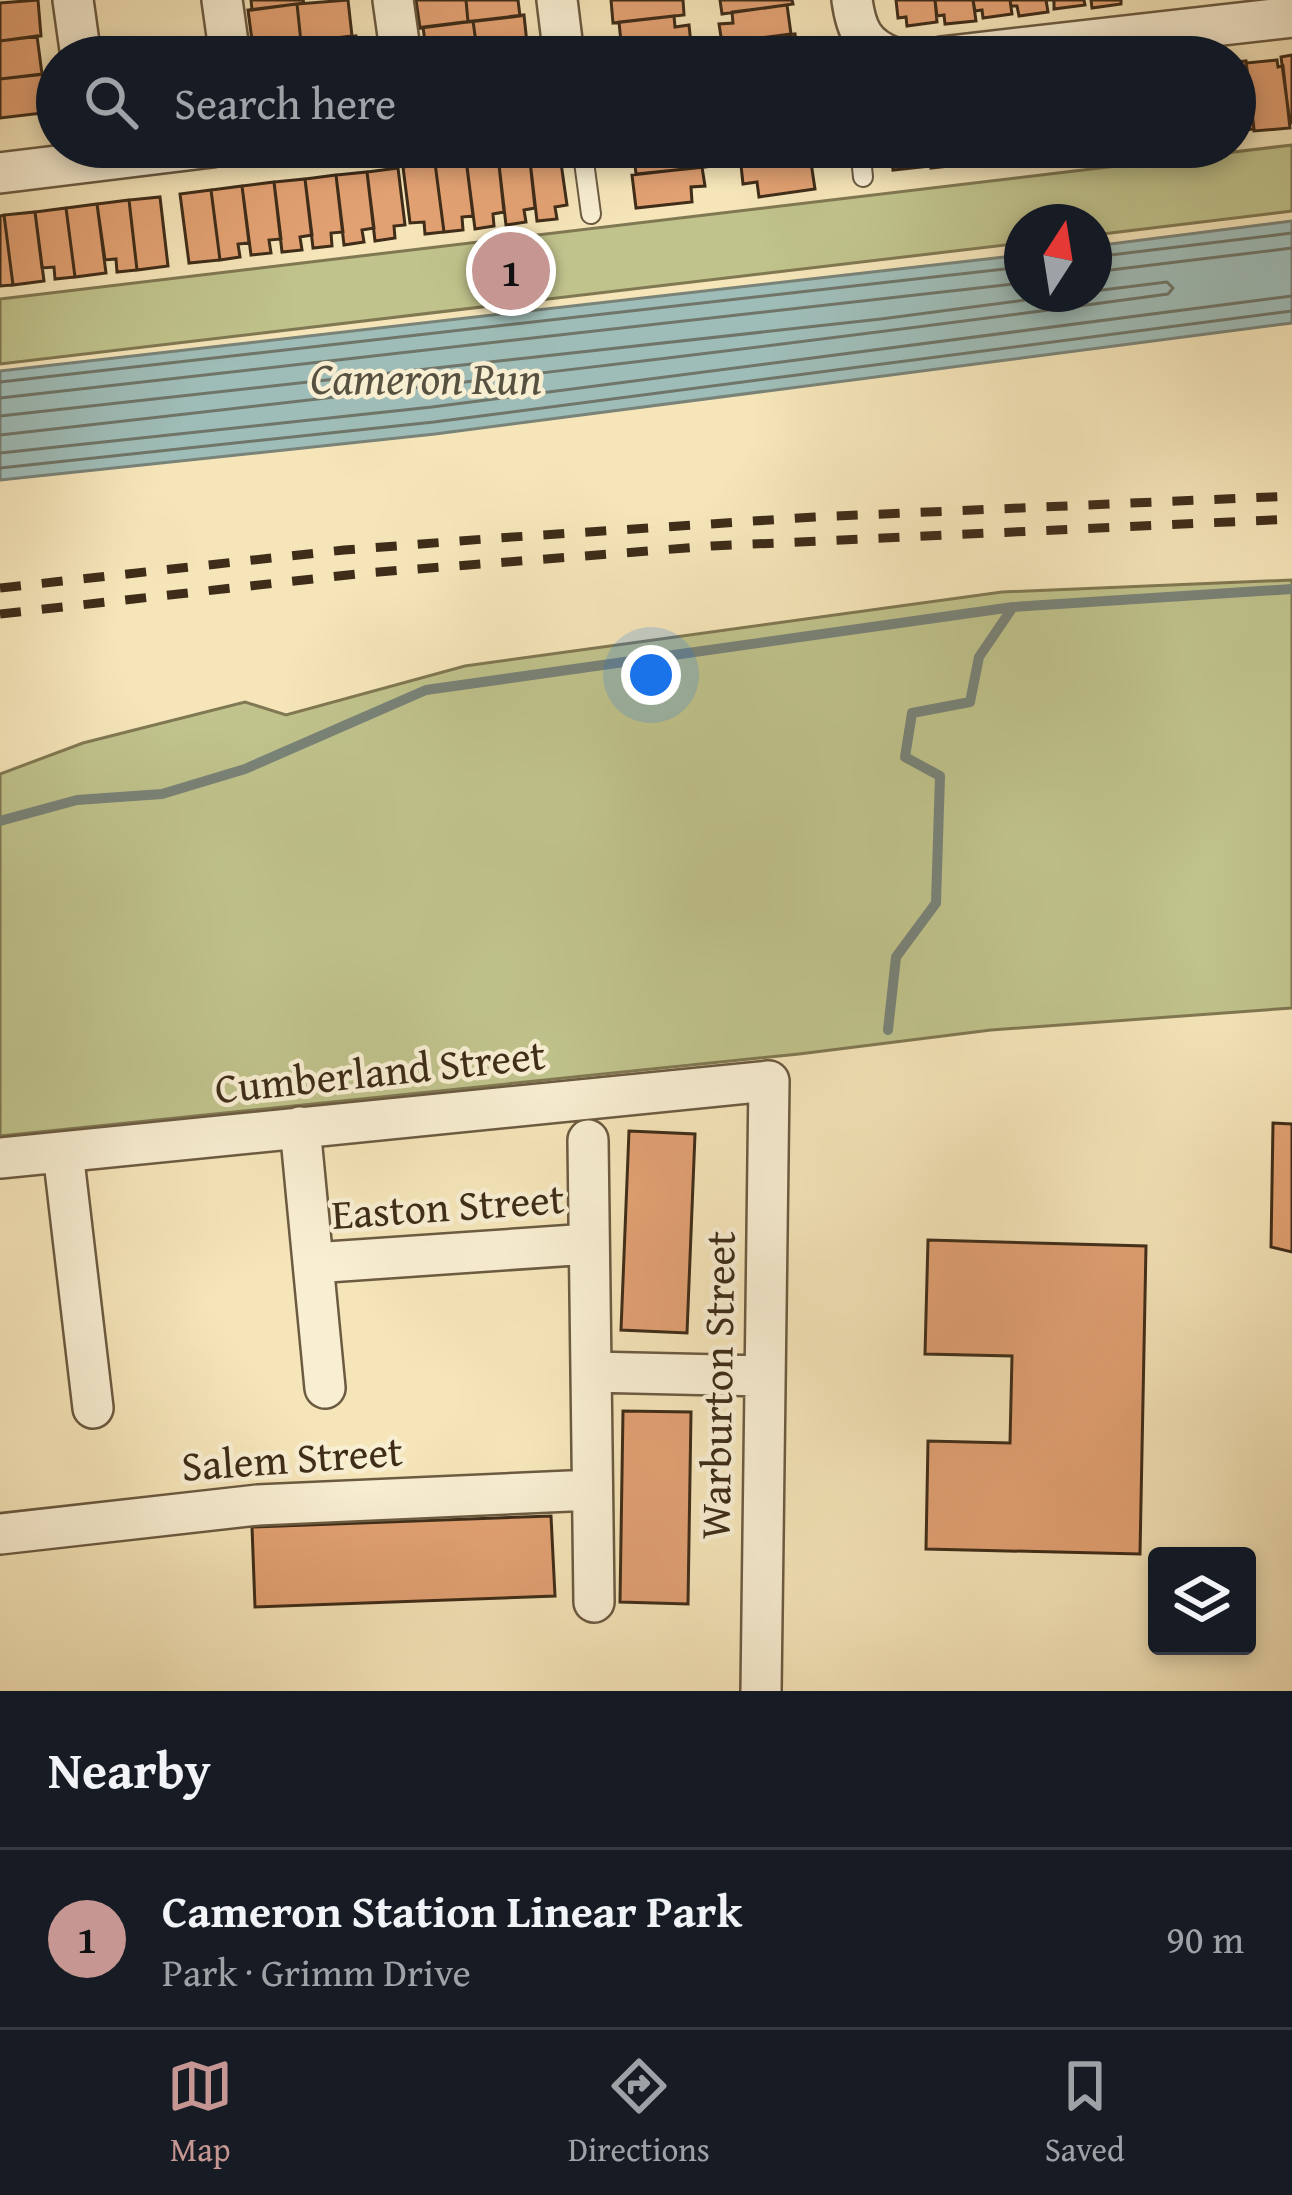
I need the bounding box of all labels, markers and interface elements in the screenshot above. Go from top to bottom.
search box [36,36,1256,168]
icon: search [78,69,144,135]
text: Search here [174,70,396,135]
north arrow [1004,204,1112,312]
pin: 1 [472,226,550,316]
water label: Cameron Run [310,345,542,410]
your location [621,645,681,705]
street label: Cumberland Street [212,1023,548,1118]
street label: Easton Street [330,1167,567,1244]
street label: Warburton Street [683,1230,750,1540]
street label: Salem Street [179,1419,405,1496]
map controls [1148,1547,1256,1655]
button: layers [1148,1547,1256,1655]
text: Nearby [48,1732,211,1807]
text: Cameron Station Linear Park [162,1878,742,1943]
text: 1 [77,1910,97,1967]
text: 90 m [1166,1910,1244,1967]
text: Park · Grimm Drive [162,1943,471,2000]
tab: Map [167,2053,233,2173]
tab: Directions [568,2053,710,2173]
tab: Saved [1045,2053,1125,2173]

